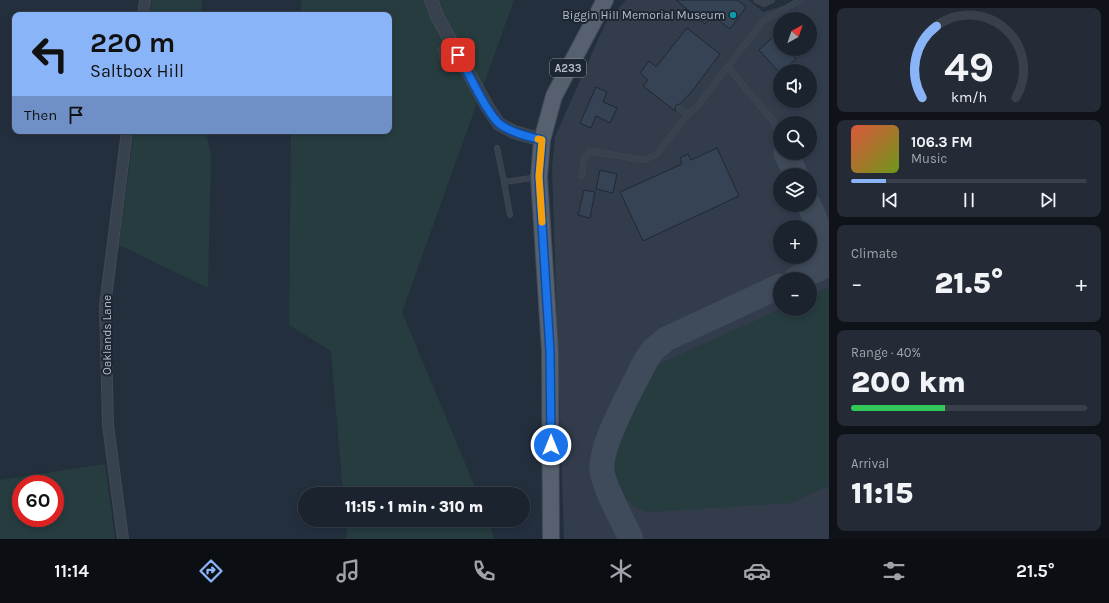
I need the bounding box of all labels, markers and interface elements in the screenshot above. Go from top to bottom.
place label: Biggin Hill Memorial Museum [562,8,725,22]
marker: Biggin Hill Memorial Museum [728,10,738,20]
north arrow [773,12,817,56]
map controls [773,12,817,316]
text: 220 m [90,26,175,59]
icon: left [24,28,76,80]
pin [441,38,475,72]
text: 49 [944,43,994,91]
icon: arrive [447,44,469,66]
road number: A233 [550,59,586,77]
text: Saltbox Hill [90,60,184,82]
button: sound [773,64,817,108]
text: km/h [951,89,987,106]
icon: arrive [65,104,87,126]
text: Then [24,106,57,124]
button: search [773,116,817,160]
text: 106.3 FM [911,133,973,151]
text: Music [911,151,947,166]
button: layers [773,168,817,212]
icon: previous [879,189,901,211]
icon: pause [958,189,980,211]
icon: next [1037,189,1059,211]
button: + [773,220,817,264]
text: Climate [851,246,897,261]
text: 21.5° [934,265,1004,301]
text: − [851,271,863,297]
text: + [1075,271,1087,297]
button: − [773,272,817,316]
street label: Oaklands Lane [100,295,114,375]
text: Range · 40% [851,345,921,360]
text: 200 km [851,364,966,400]
position arrow [530,424,572,466]
text: Arrival [851,456,889,471]
speed limit sign: 60 [12,475,64,527]
text: 11:15 [851,475,913,511]
text: 11:15 · 1 min · 310 m [345,498,483,516]
icon: directions [197,557,225,585]
icon: music [334,557,362,585]
icon: phone [470,557,498,585]
icon: climate [607,557,635,585]
icon: car [743,557,771,585]
icon: filters [880,557,908,585]
text: 11:14 [54,560,89,582]
text: 21.5° [1016,560,1055,582]

